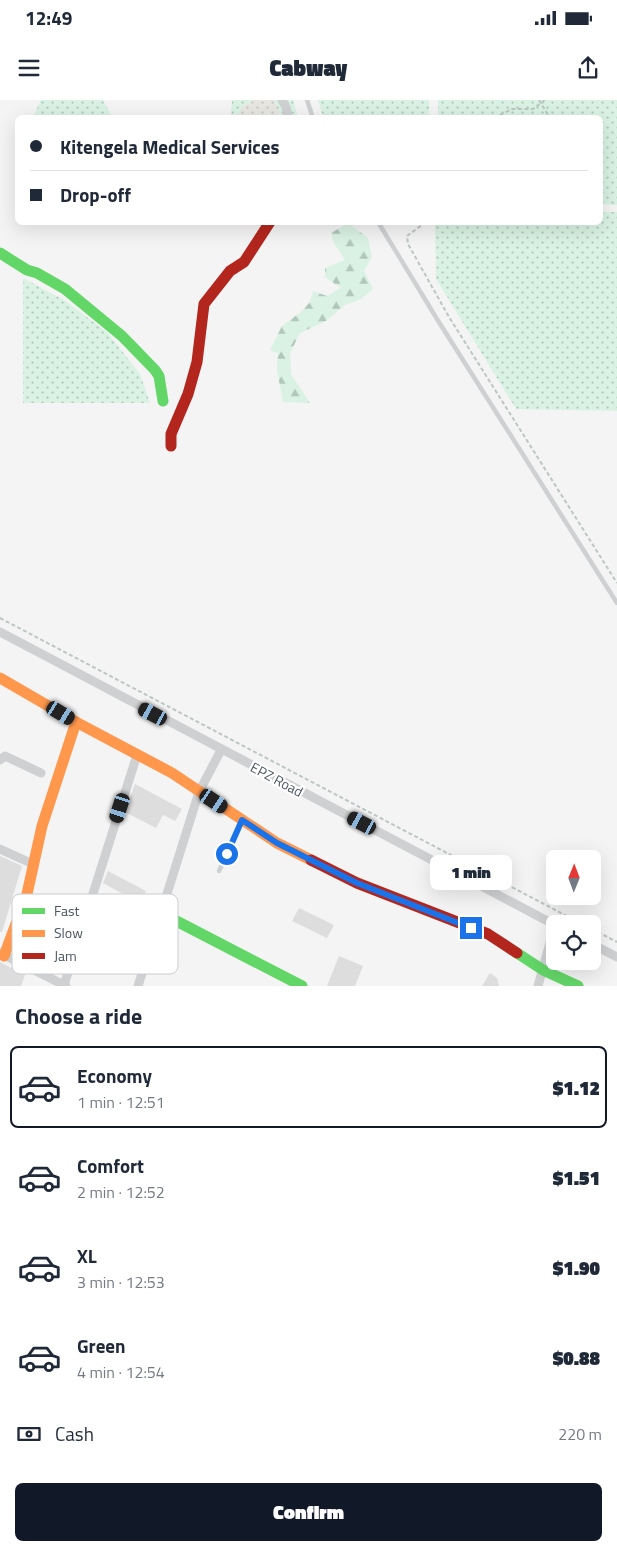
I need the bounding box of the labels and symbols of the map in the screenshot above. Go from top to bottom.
car [44,699,77,727]
car [136,700,169,728]
street label: EPZ Road [247,756,307,802]
car [197,786,230,816]
car [108,791,131,825]
car [345,809,378,837]
route start [216,843,238,865]
north arrow [546,850,601,905]
callout: 1 min [430,856,512,890]
legend [12,894,178,974]
text: Fast [54,900,79,921]
route end [460,917,482,939]
text: Slow [54,922,83,943]
text: Jam [54,945,77,966]

